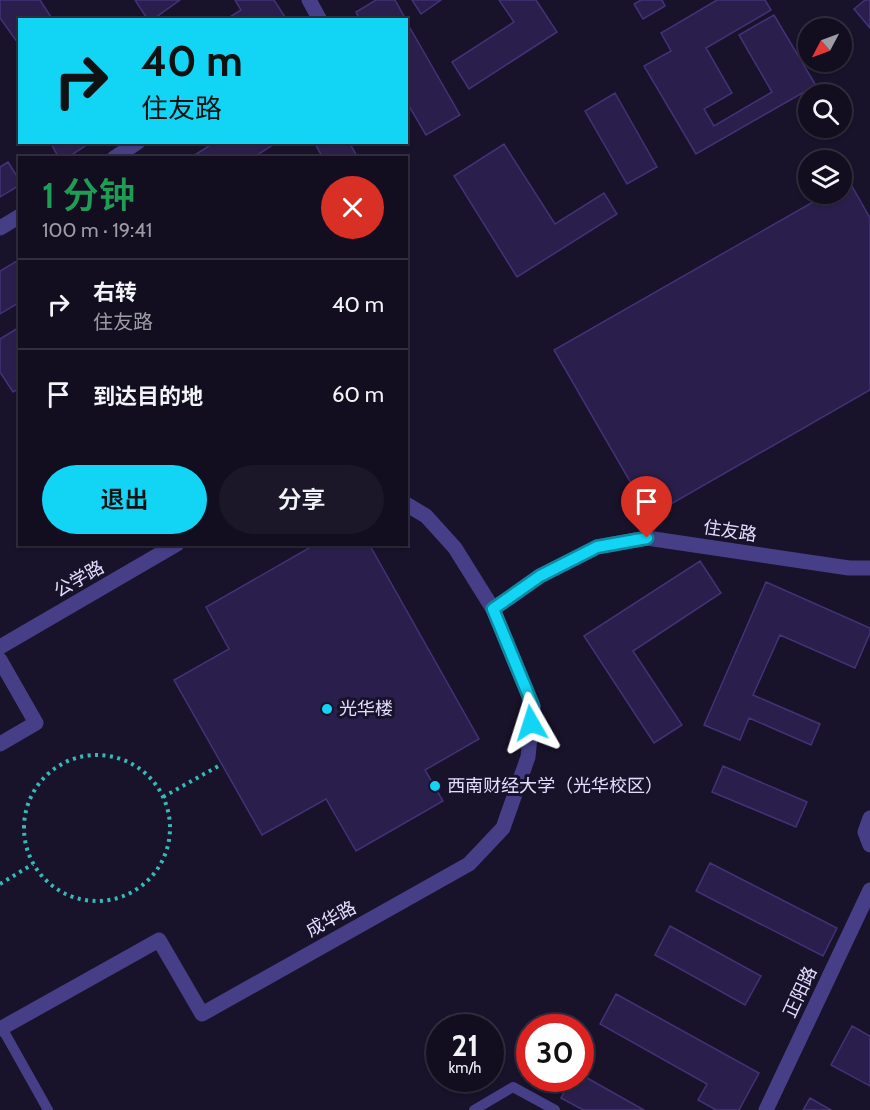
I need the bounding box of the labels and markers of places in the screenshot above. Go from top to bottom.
pin [621,476,672,538]
place label: 光华楼 [339,698,393,720]
marker: 光华楼 [320,702,334,716]
place label: 西南财经大学（光华校区） [447,775,663,797]
marker: 西南财经大学（光华校区） [428,779,442,793]

